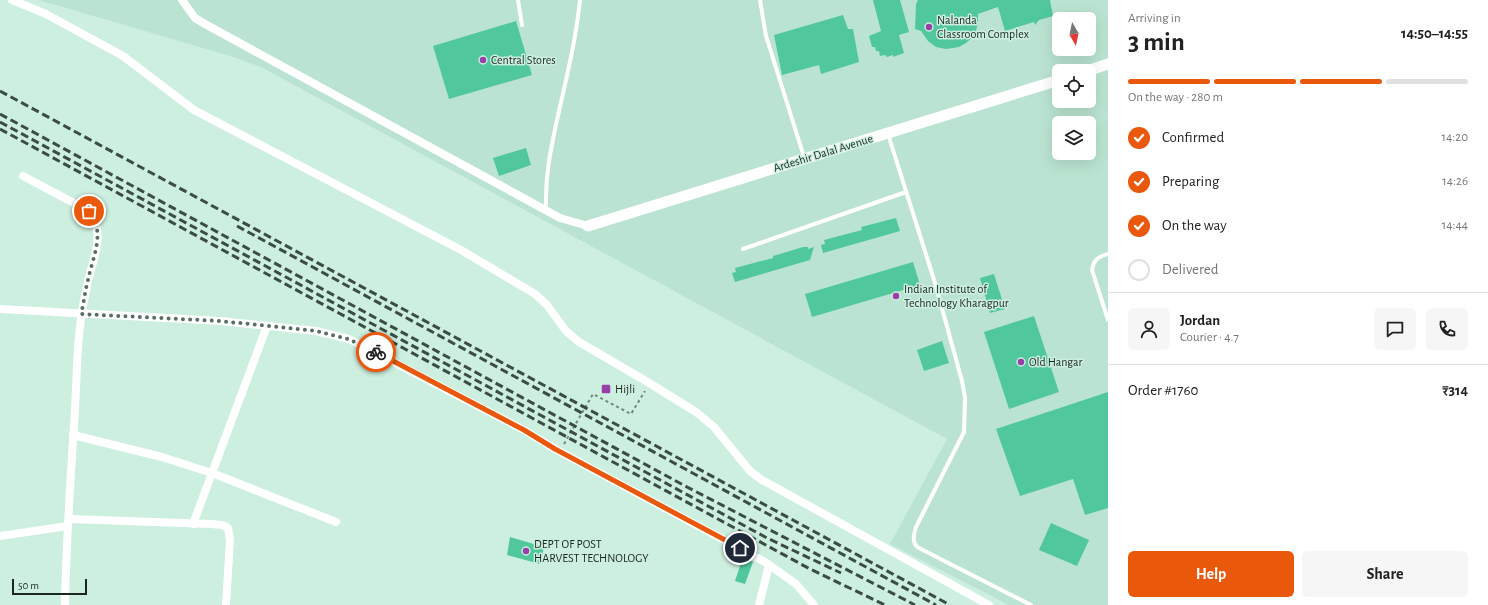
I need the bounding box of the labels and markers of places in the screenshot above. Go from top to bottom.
place label: Nalanda Classroom Complex [937,14,1029,40]
marker: Nalanda Classroom Complex [924,22,934,32]
place label: Central Stores [491,54,556,66]
marker: Central Stores [478,55,488,65]
pin [72,194,106,228]
place label: Indian Institute of Technology Kharagpur [904,283,1009,310]
marker: Indian Institute of Technology Kharagpur [891,291,901,301]
place label: Old Hangar [1029,356,1082,368]
marker: Old Hangar [1016,357,1026,367]
marker: Hijli [600,383,612,395]
place label: Hijli [615,383,635,396]
pin [723,531,757,565]
place label: DEPT OF POST HARVEST TECHNOLOGY [534,538,649,564]
marker: DEPT OF POST HARVEST TECHNOLOGY [521,546,531,556]

